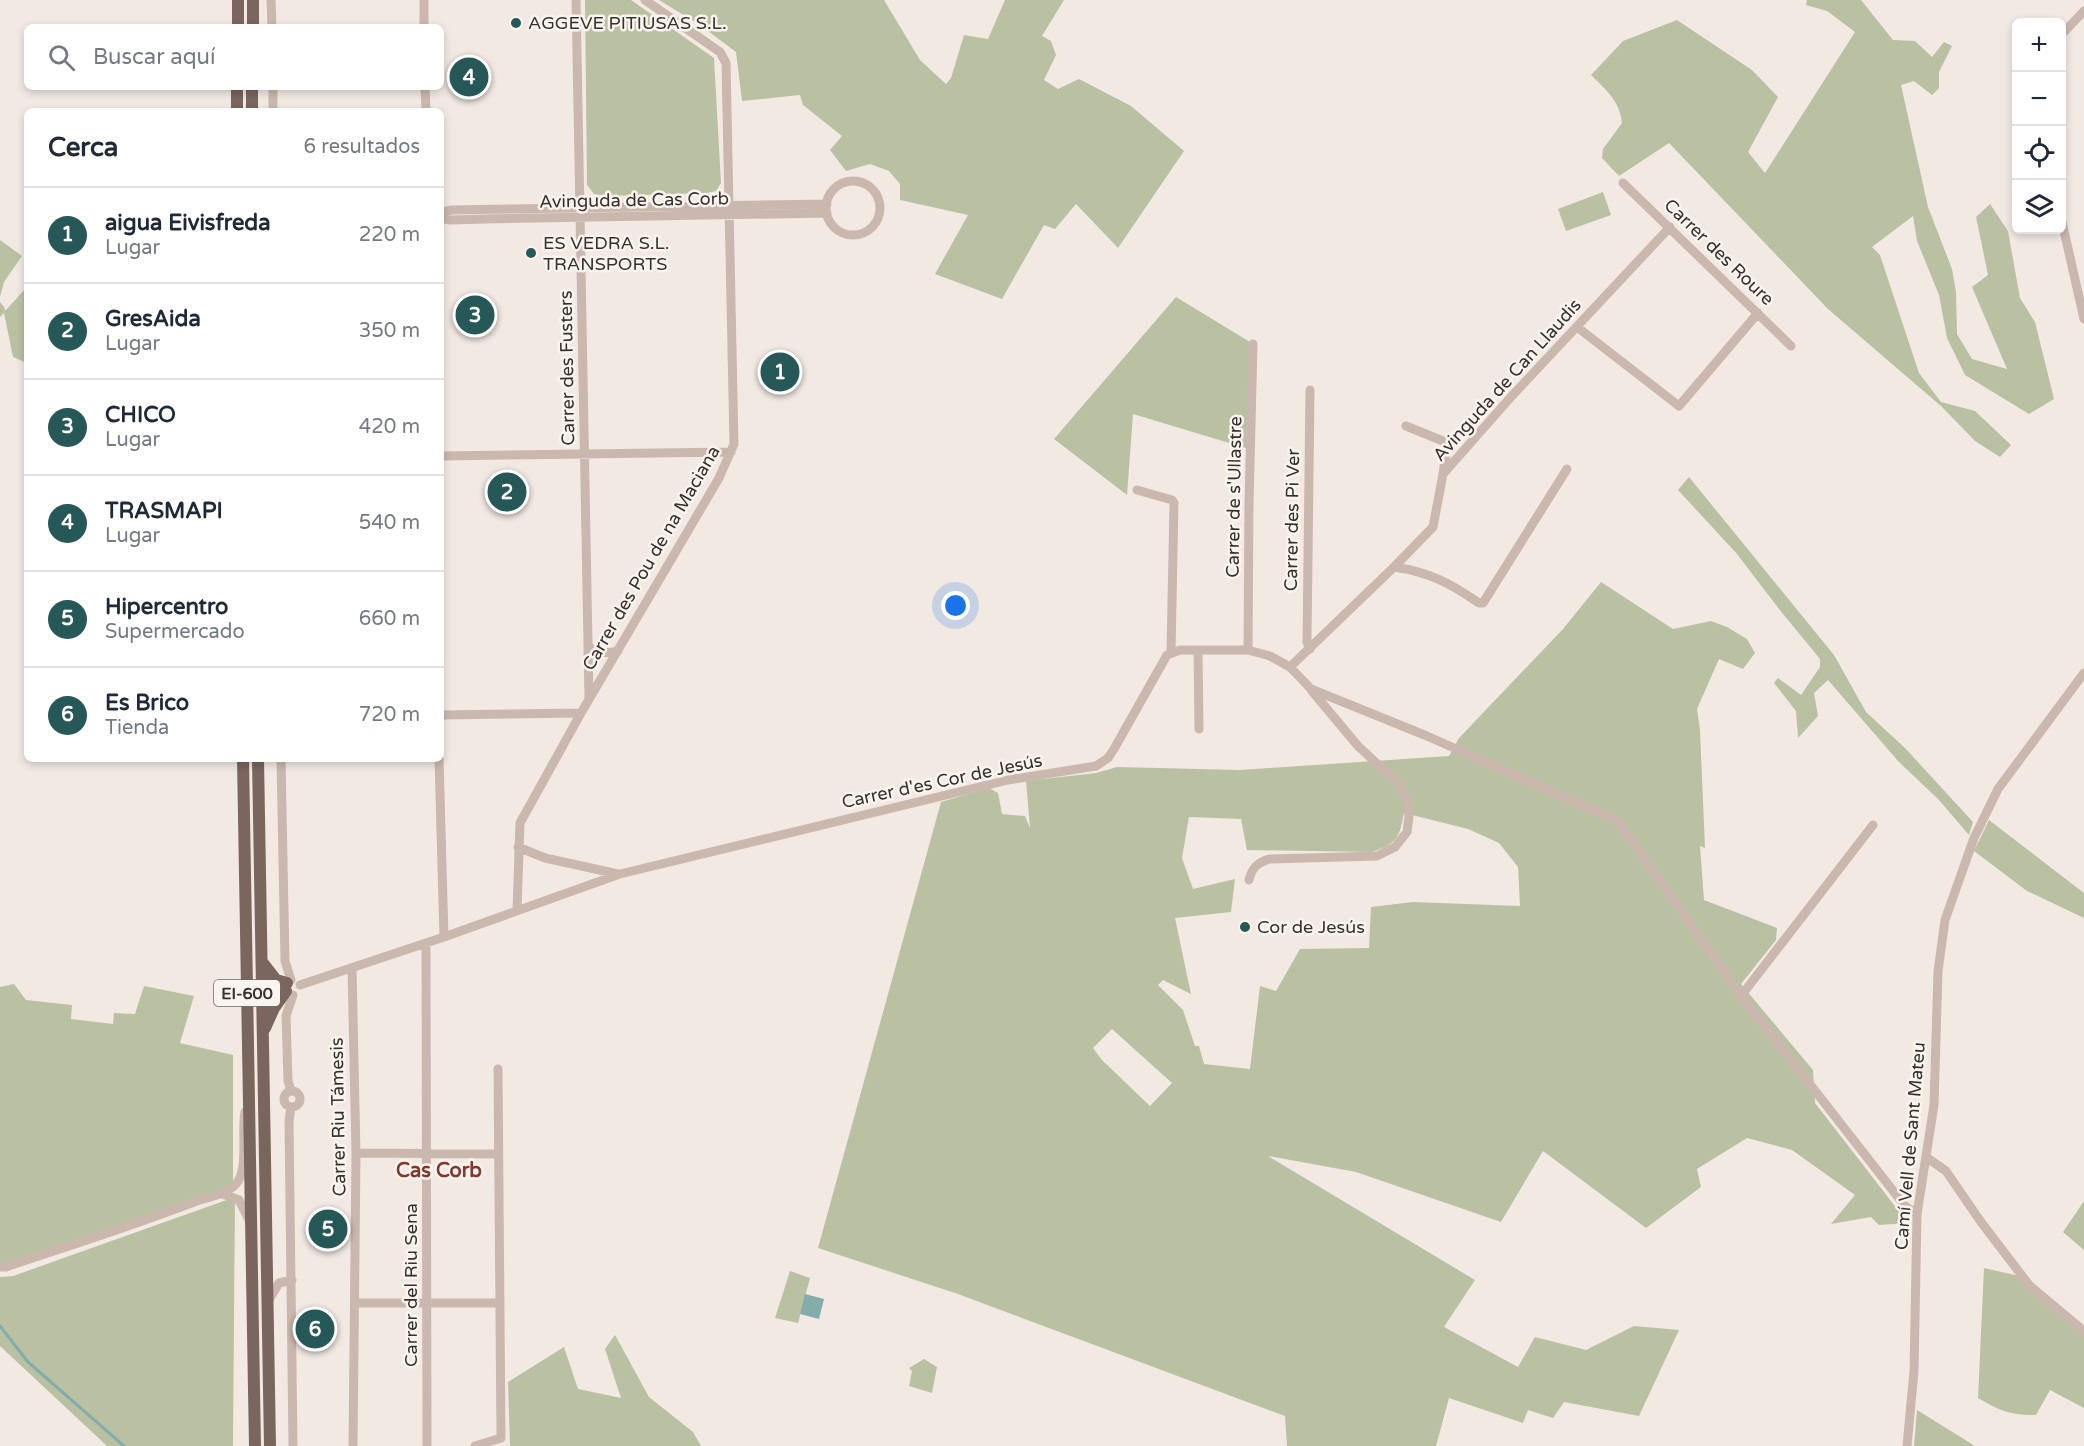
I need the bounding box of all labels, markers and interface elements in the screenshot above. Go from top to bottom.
place label: AGGEVE PITIUSAS S.L. [528,12,727,34]
marker: AGGEVE PITIUSAS S.L. [509,16,523,30]
map controls [2012,18,2066,234]
button: + [2012,18,2066,72]
search box [24,24,444,90]
icon: search [45,41,78,74]
text: Buscar aquí [93,44,215,70]
pin: 4 [450,54,488,100]
button: − [2012,72,2066,126]
button: locate [2012,126,2066,180]
text: Cerca [48,132,118,163]
text: 6 resultados [304,135,420,159]
button: layers [2012,180,2066,234]
street label: Avinguda de Cas Corb [539,187,729,213]
street label: Carrer des Roure [1659,194,1779,310]
text: aigua Eivisfreda [105,210,271,236]
text: 1 [61,223,74,247]
text: 220 m [359,223,420,247]
place label: ES VEDRA S.L. TRANSPORTS [543,232,670,275]
text: Lugar [105,236,160,260]
marker: ES VEDRA S.L. TRANSPORTS [524,246,538,260]
street label: Carrer des Fusters [555,290,579,446]
pin: 3 [456,292,494,338]
street label: Avinguda de Can Llaudis [1428,294,1586,466]
text: GresAida [105,306,201,332]
text: 2 [61,319,74,343]
text: 350 m [359,319,420,343]
text: Lugar [105,332,160,356]
pin: 1 [760,350,800,394]
text: CHICO [105,402,176,428]
text: 3 [61,415,74,439]
text: 420 m [359,415,420,439]
street label: Carrer de s'Ullastre [1222,416,1246,578]
text: Lugar [105,428,160,452]
street label: Carrer des Pou de na Maciana [577,442,725,674]
street label: Carrer des Pi Ver [1280,448,1304,591]
pin: 2 [488,470,526,514]
text: TRASMAPI [105,498,223,524]
text: 4 [61,511,74,535]
text: 540 m [359,511,420,535]
text: Lugar [105,524,160,548]
your location [941,591,970,620]
text: Hipercentro [105,594,228,620]
text: 5 [61,607,74,631]
text: 660 m [359,607,420,631]
text: Supermercado [105,620,245,644]
text: Es Brico [105,690,189,716]
text: 6 [61,703,74,727]
text: 720 m [359,703,420,727]
text: Tienda [105,716,169,740]
street label: Carrer d'es Cor de Jesús [840,749,1044,813]
place label: Cor de Jesús [1257,916,1365,938]
marker: Cor de Jesús [1238,920,1252,934]
road number: EI-600 [214,980,280,1006]
street label: Carrer Riu Támesis [326,1037,350,1197]
street label: Camí Vell de Sant Mateu [1890,1041,1930,1251]
district label: Cas Corb [396,1159,482,1183]
street label: Carrer del Riu Sena [400,1203,422,1367]
pin: 5 [308,1206,348,1252]
pin: 6 [296,1306,334,1352]

